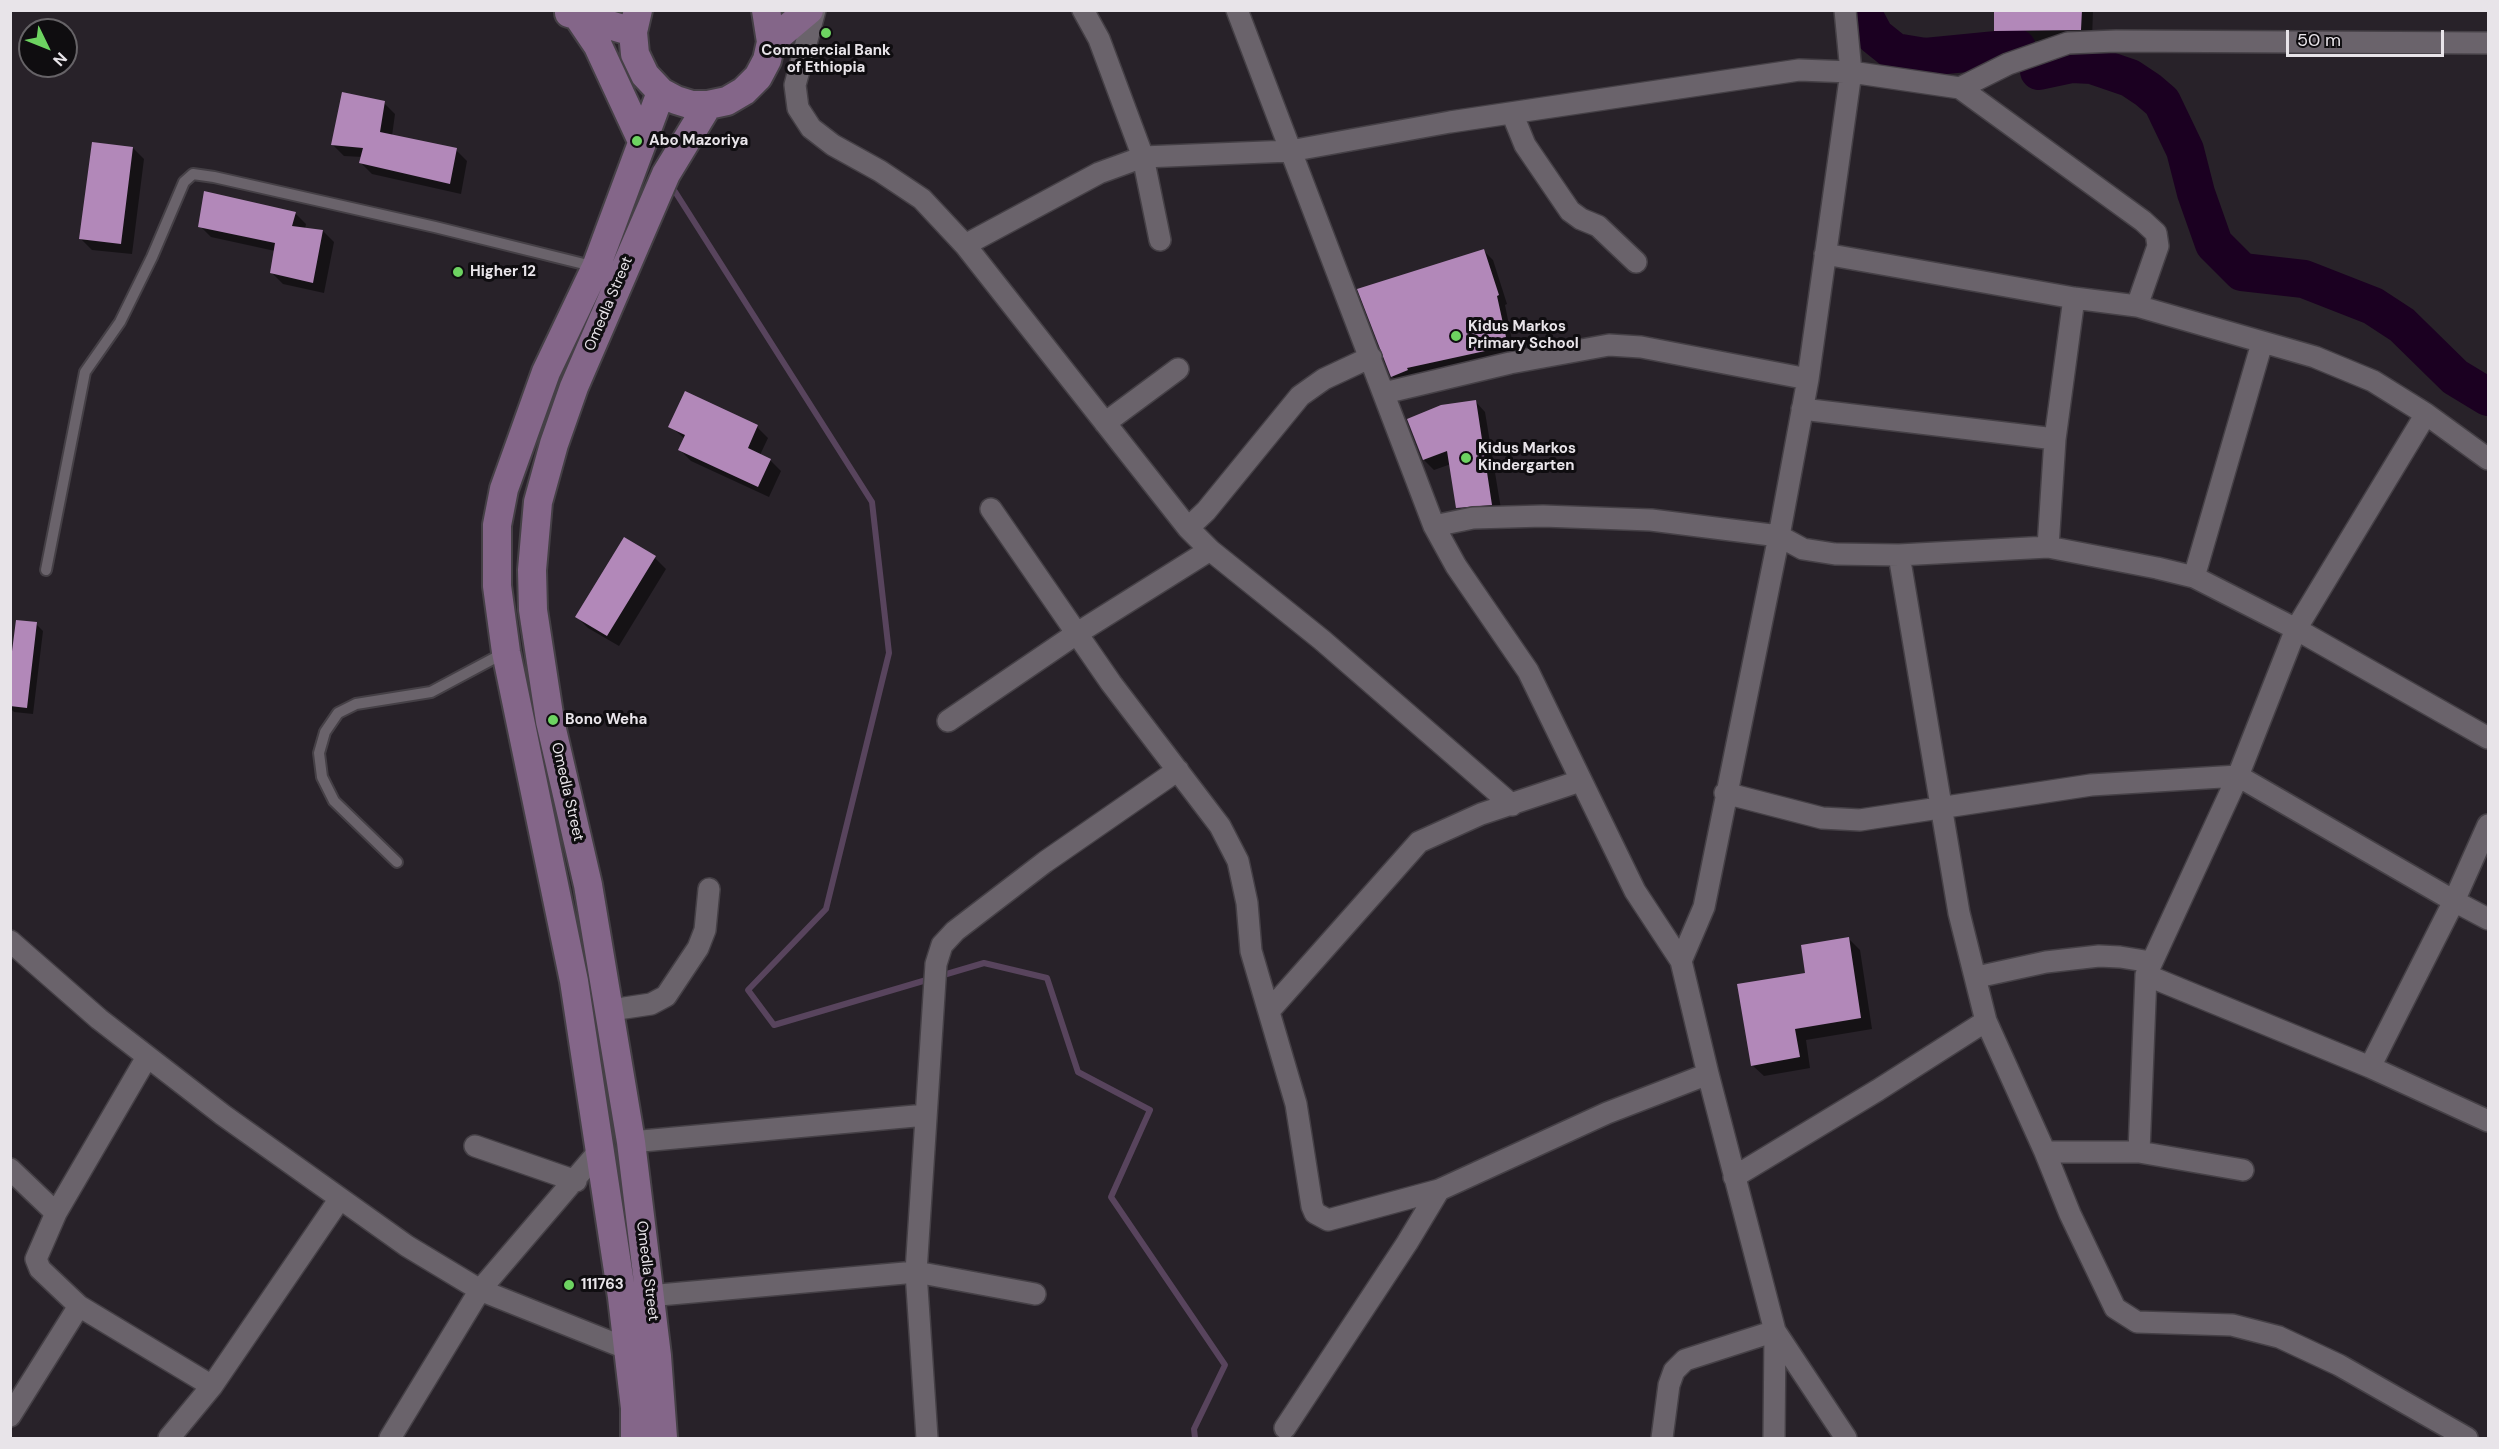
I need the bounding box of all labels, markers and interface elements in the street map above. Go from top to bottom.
north arrow [18,18,78,78]
scale bar [2289,18,2446,56]
marker: Commercial Bank of Ethiopia [819,26,833,40]
text: 50 m [2297,28,2341,52]
place label: Commercial Bank of Ethiopia [761,42,891,77]
text: N [48,48,72,71]
place label: Abo Mazoriya [649,132,748,150]
marker: Abo Mazoriya [630,134,644,148]
street label: Omedla Street [581,254,637,354]
place label: Higher 12 [470,263,536,281]
marker: Higher 12 [451,265,465,279]
place label: Kidus Markos Primary School [1468,318,1579,353]
marker: Kidus Markos Primary School [1449,329,1463,343]
place label: Kidus Markos Kindergarten [1478,440,1576,475]
marker: Kidus Markos Kindergarten [1459,451,1473,465]
place label: Bono Weha [565,711,647,729]
marker: Bono Weha [546,713,560,727]
street label: Omedla Street [547,741,587,843]
street label: Omedla Street [632,1220,662,1322]
place label: 111763 [581,1276,624,1294]
marker: 111763 [562,1278,576,1292]

